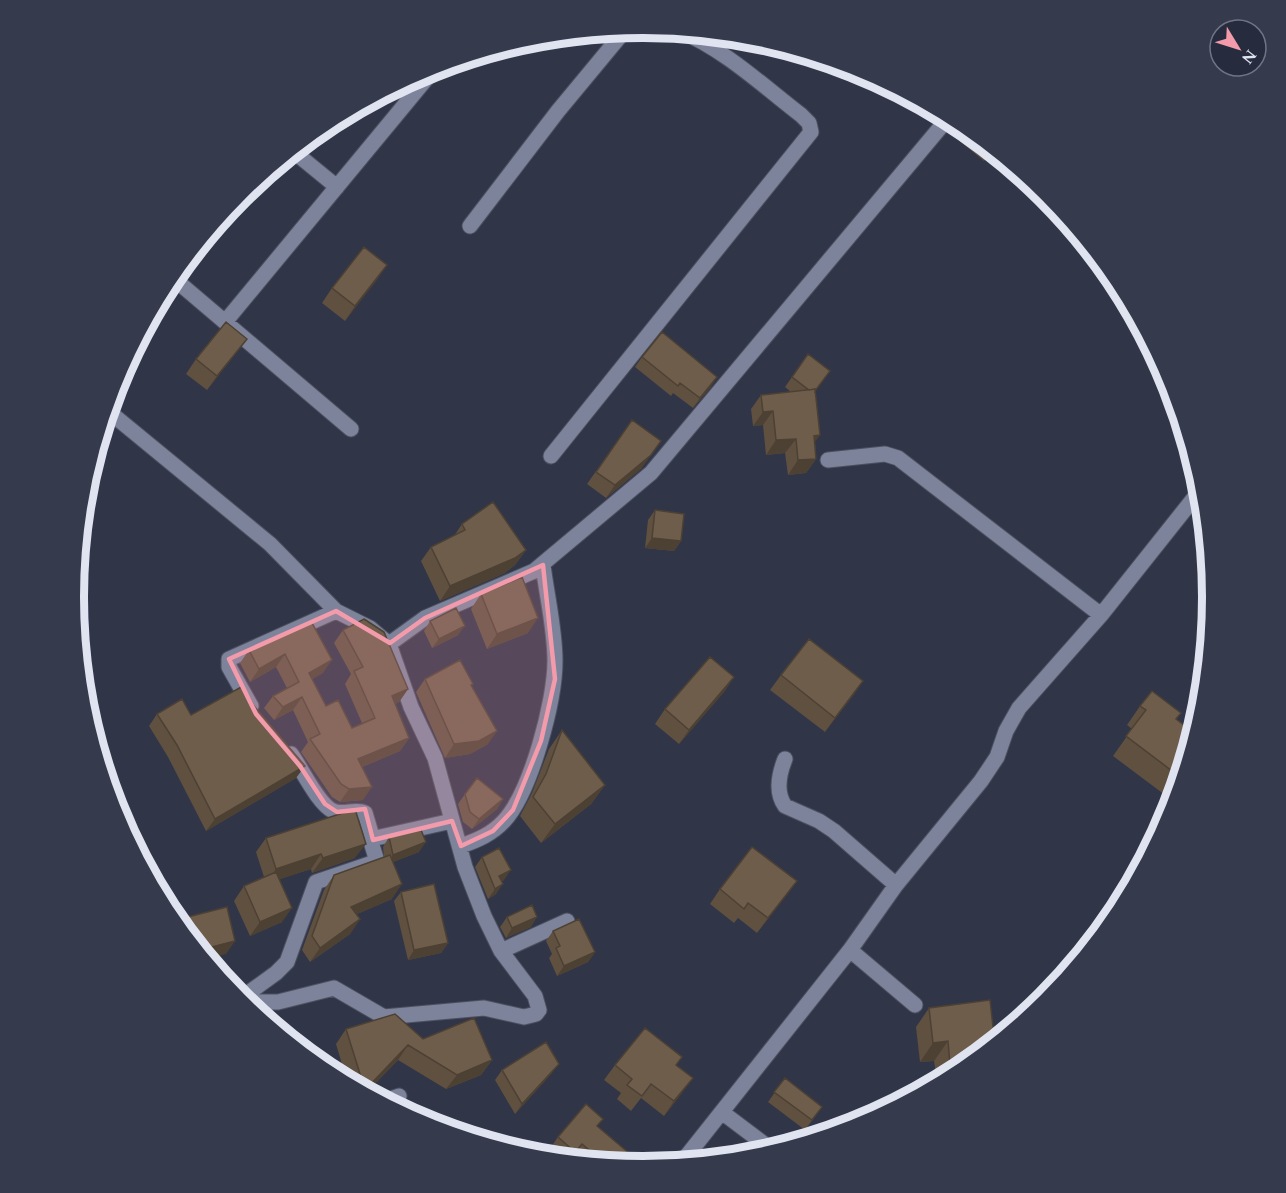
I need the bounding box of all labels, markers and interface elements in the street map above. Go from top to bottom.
north arrow [1208,18,1268,78]
text: N [1236,44,1263,69]

